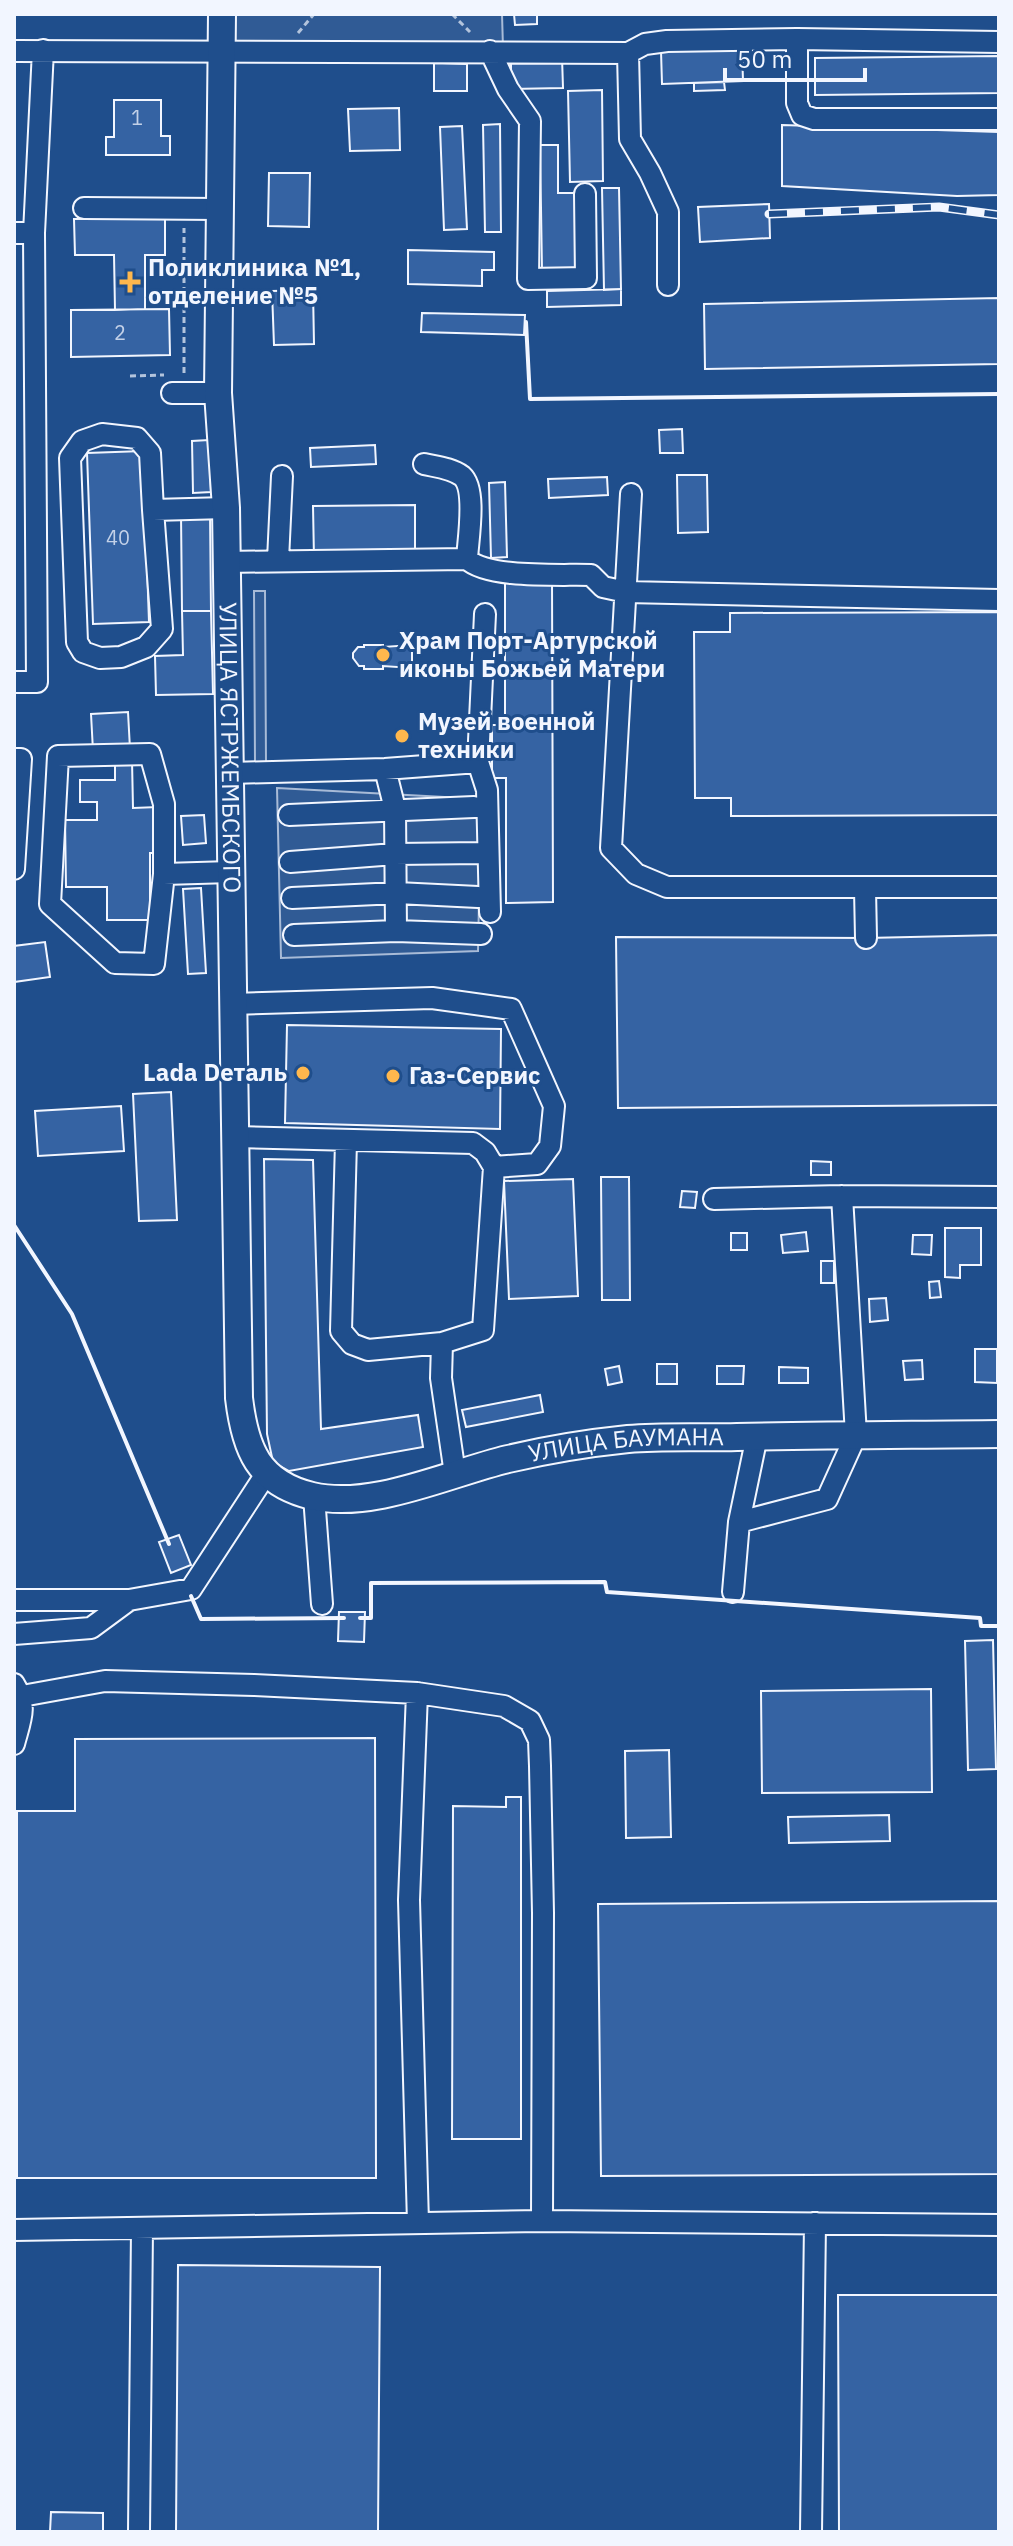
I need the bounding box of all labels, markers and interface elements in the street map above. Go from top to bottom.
scale bar [725,32,865,82]
text: 50 m [737,43,792,75]
house number: 1 [131,104,143,131]
place label: Поликлиника №1, отделение №5 [148,251,361,311]
marker: Поликлиника №1, отделение №5 [119,271,141,293]
house number: 2 [114,319,126,346]
house number: 40 [106,524,130,551]
street label: УЛИЦА ЯСТРЖЕМБСКОГО [212,602,249,893]
place label: Храм Порт-Артурской иконы Божьей Матери [399,624,665,684]
marker: Храм Порт-Артурской иконы Божьей Матери [374,646,392,664]
place label: Музей военной техники [418,705,596,765]
marker: Музей военной техники [393,727,411,745]
place label: Lada Dеталь [143,1056,287,1088]
place label: Газ-Сервис [409,1059,540,1091]
marker: Lada Dеталь [294,1064,312,1082]
marker: Газ-Сервис [384,1067,402,1085]
street label: УЛИЦА БАУМАНА [525,1420,724,1469]

